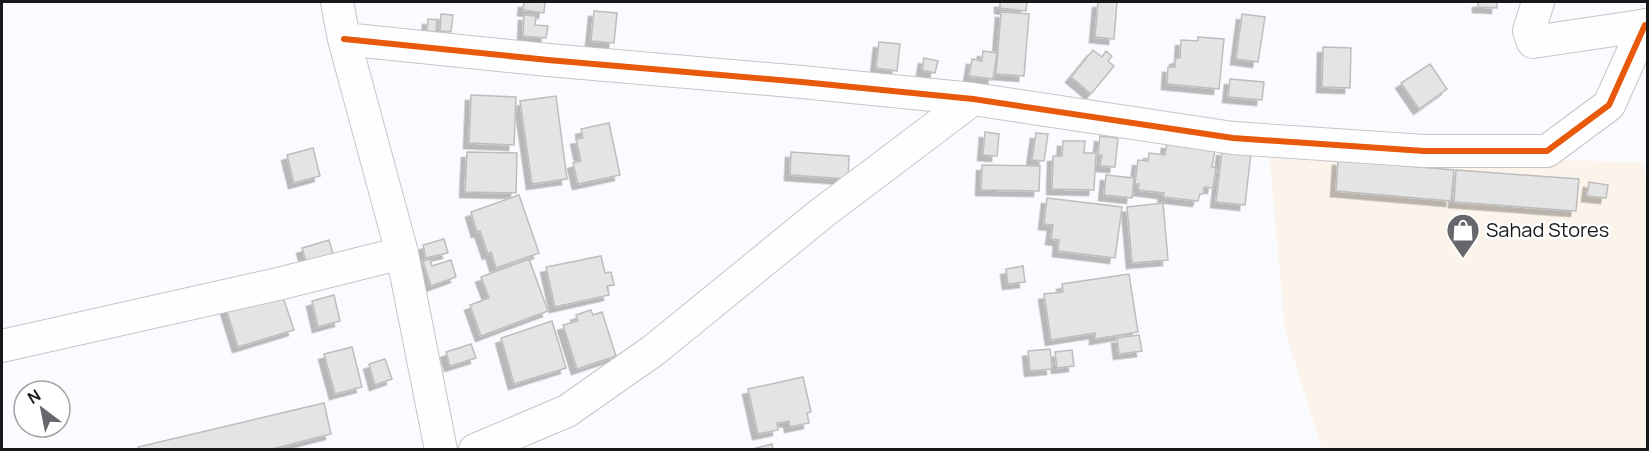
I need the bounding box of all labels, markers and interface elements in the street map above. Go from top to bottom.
shop icon: Sahad Stores [1445,212,1481,259]
place label: Sahad Stores [1486,216,1609,243]
north arrow [12,379,72,439]
text: N [23,384,45,409]

